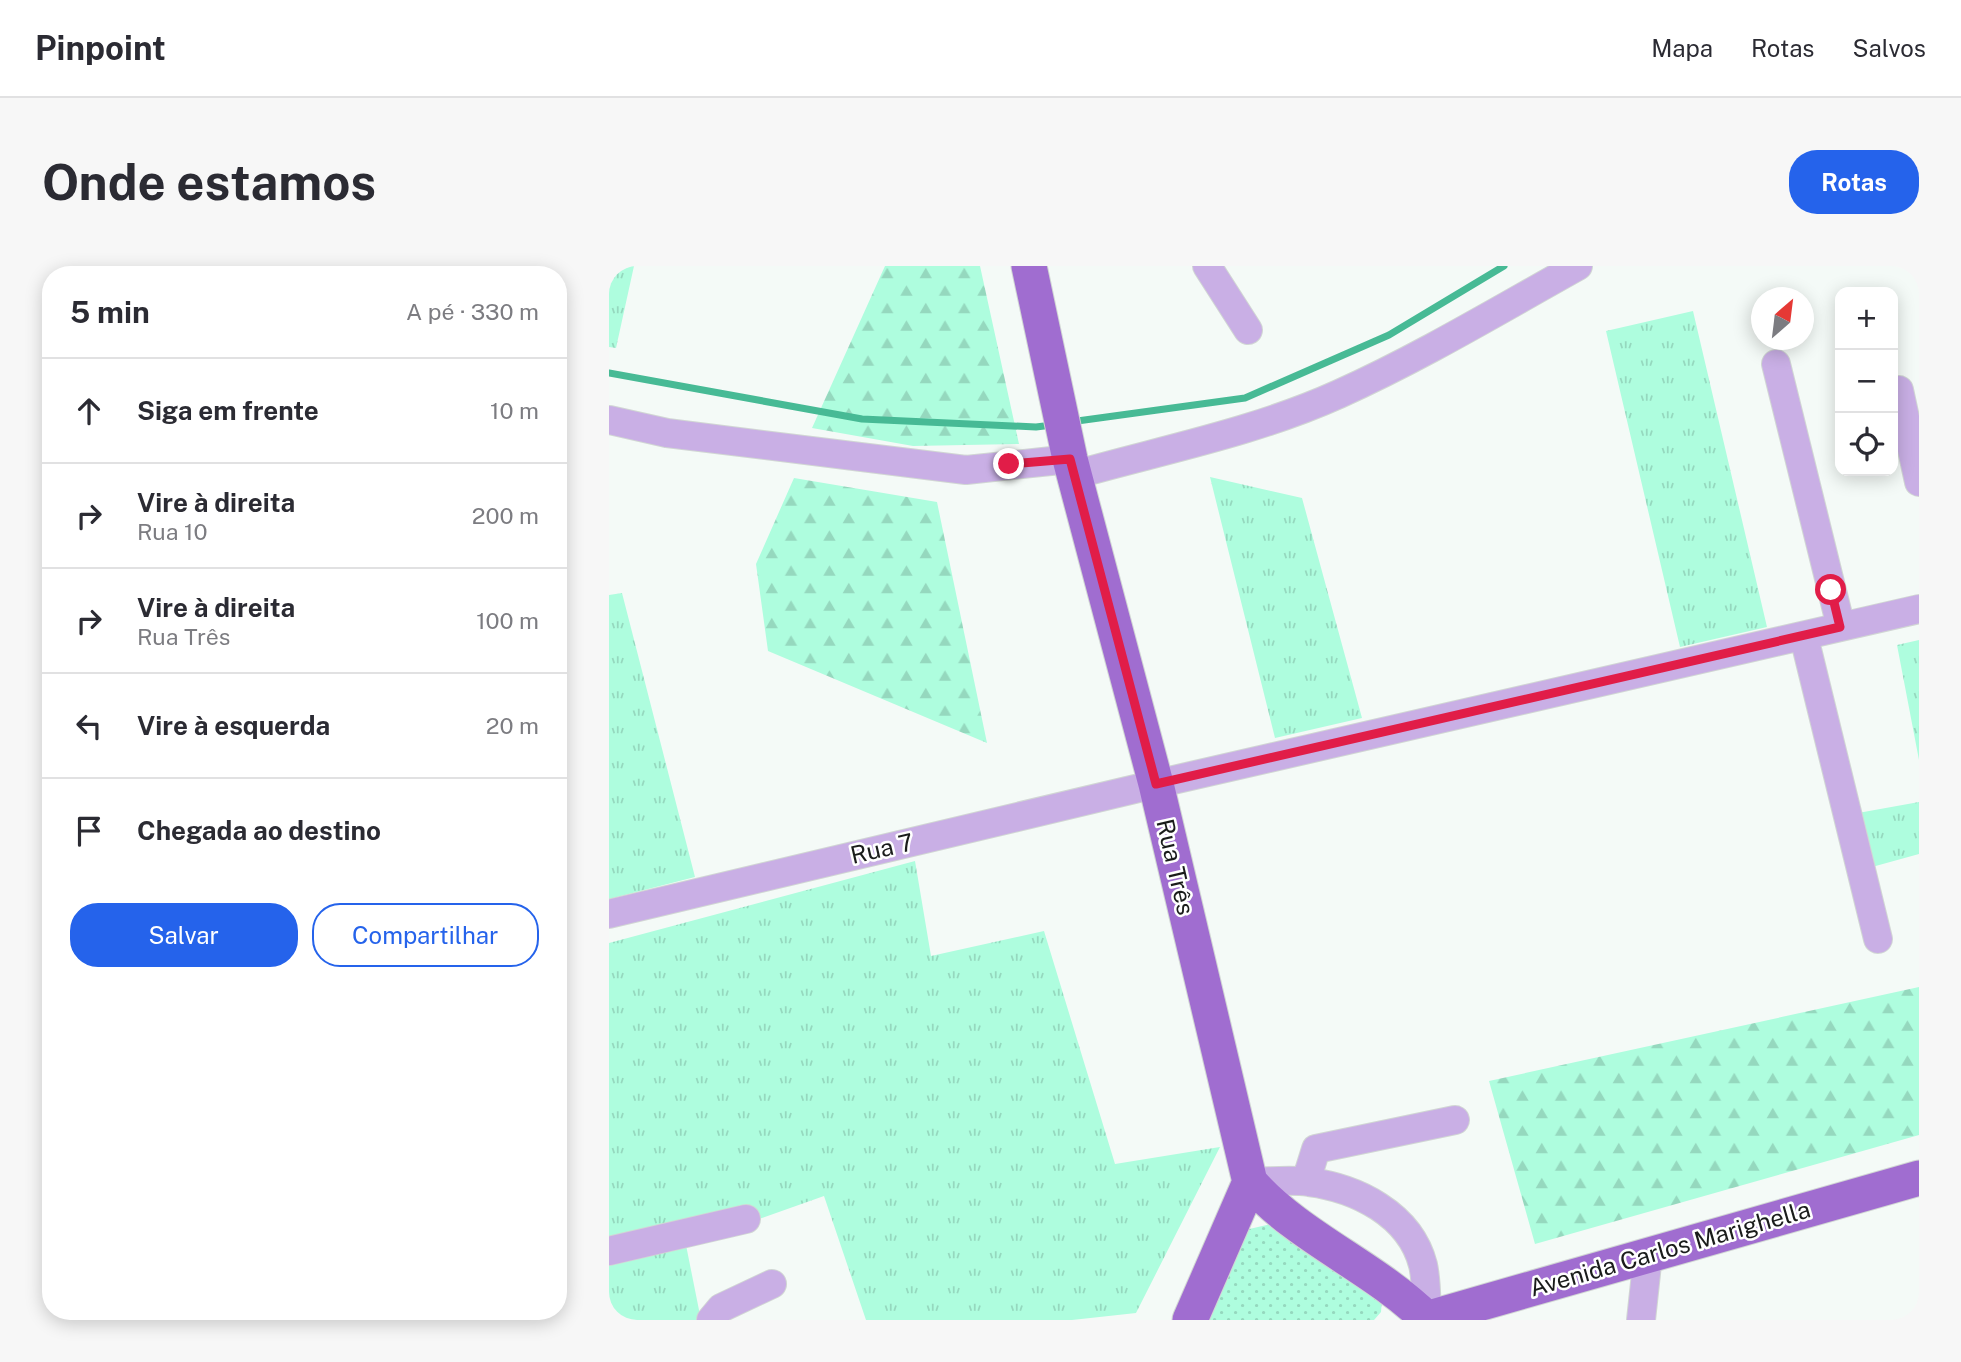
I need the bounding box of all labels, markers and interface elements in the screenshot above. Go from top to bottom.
text: Pinpoint [35,29,166,67]
text: Mapa [1651,34,1713,62]
text: Rotas [1751,34,1814,62]
text: Salvos [1852,34,1926,62]
button: Rotas [1789,150,1919,214]
text: Onde estamos [42,153,376,211]
north arrow [1751,287,1814,350]
map controls [1835,287,1898,476]
button: + [1835,287,1898,350]
text: 5 min [70,294,150,330]
text: A pé · 330 m [406,298,539,325]
button: − [1835,350,1898,413]
icon: ahead [70,392,108,430]
text: Siga em frente [137,395,319,426]
text: 10 m [490,397,539,424]
button: locate [1835,413,1898,476]
route end [993,448,1024,479]
text: Vire à direita [137,487,295,518]
icon: right [70,497,108,535]
text: 200 m [472,502,539,529]
text: Rua 10 [137,518,207,545]
route start [1815,574,1846,605]
text: Vire à direita [137,592,295,623]
icon: right [70,602,108,640]
text: 100 m [476,607,539,634]
text: Rua Três [137,623,230,650]
icon: left [70,707,108,745]
text: Vire à esquerda [137,710,330,741]
text: 20 m [486,712,539,739]
icon: arrive [70,812,108,850]
text: Chegada ao destino [137,815,381,846]
street label: Rua Três [1151,816,1201,917]
street label: Rua 7 [848,827,916,869]
button: Salvar [70,903,298,967]
button: Compartilhar [312,903,539,967]
street label: Avenida Carlos Marighella [1526,1195,1813,1302]

